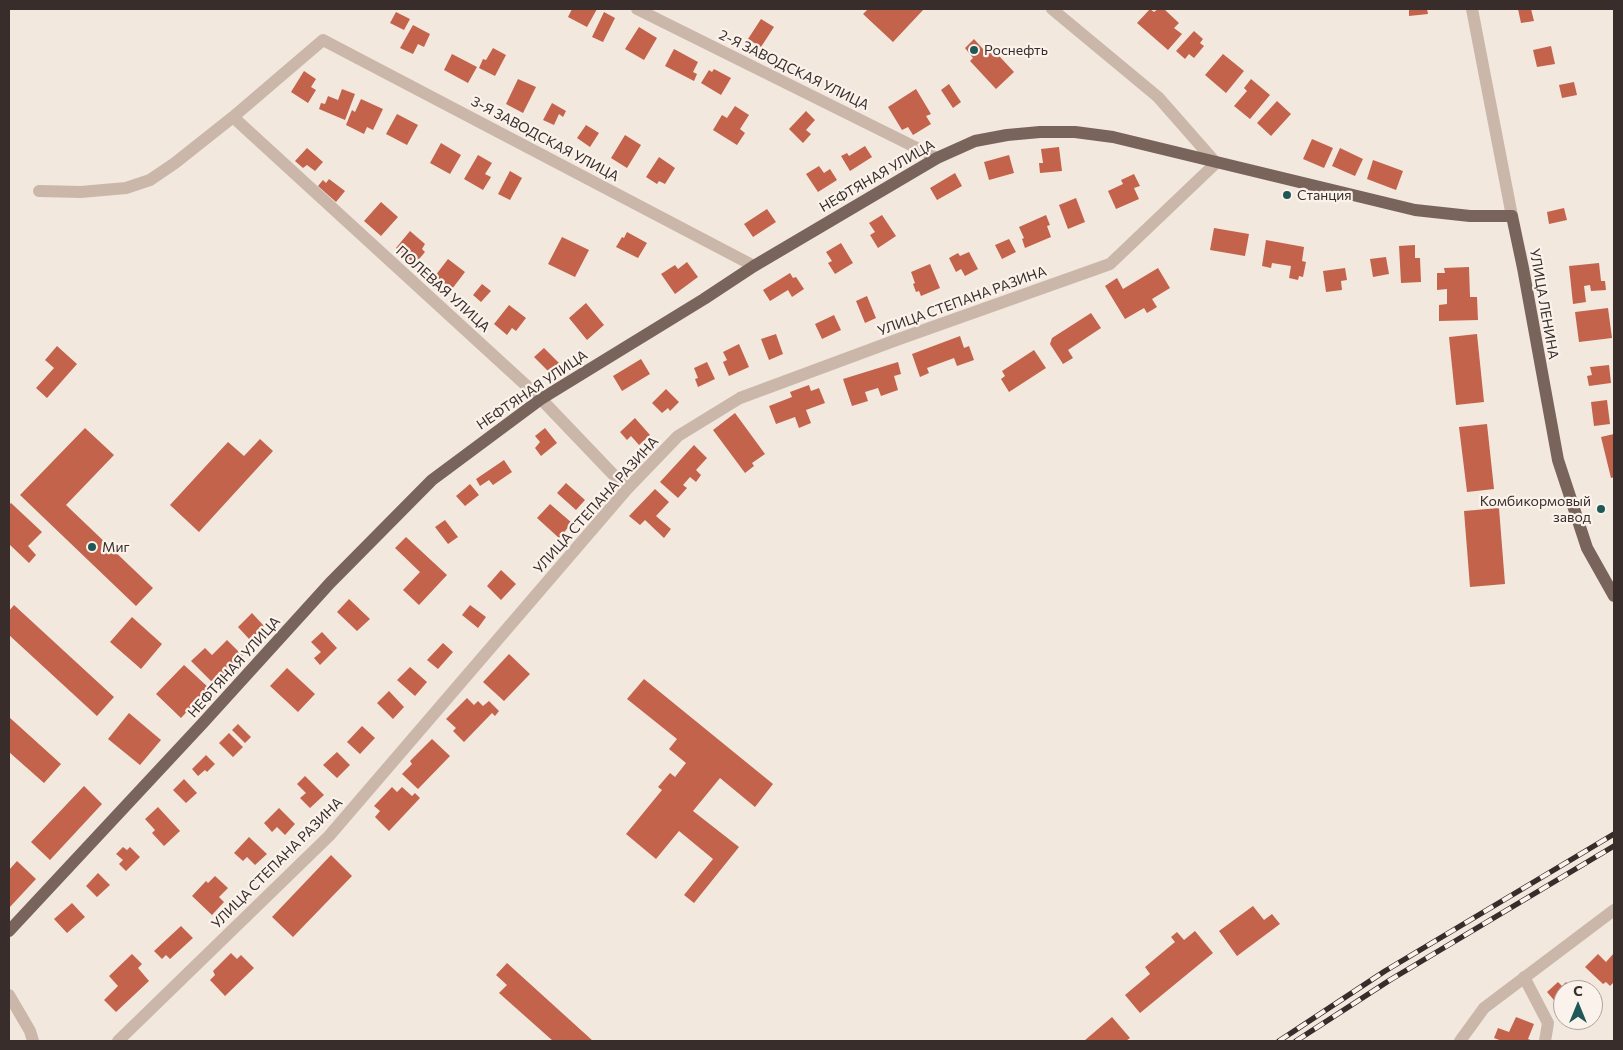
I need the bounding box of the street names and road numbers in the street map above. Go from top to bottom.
street label: 2-Я ЗАВОДСКАЯ УЛИЦА [716,26,872,114]
street label: 3-Я ЗАВОДСКАЯ УЛИЦА [468,93,622,185]
street label: НЕФТЯНАЯ УЛИЦА [816,136,938,216]
street label: ПОЛЕВАЯ УЛИЦА [392,242,494,336]
street label: УЛИЦА ЛЕНИНА [1526,247,1562,361]
street label: УЛИЦА СТЕПАНА РАЗИНА [875,263,1049,339]
street label: НЕФТЯНАЯ УЛИЦА [473,347,591,433]
street label: УЛИЦА СТЕПАНА РАЗИНА [530,433,662,577]
street label: НЕФТЯНАЯ УЛИЦА [184,613,284,721]
street label: УЛИЦА СТЕПАНА РАЗИНА [208,794,346,932]

